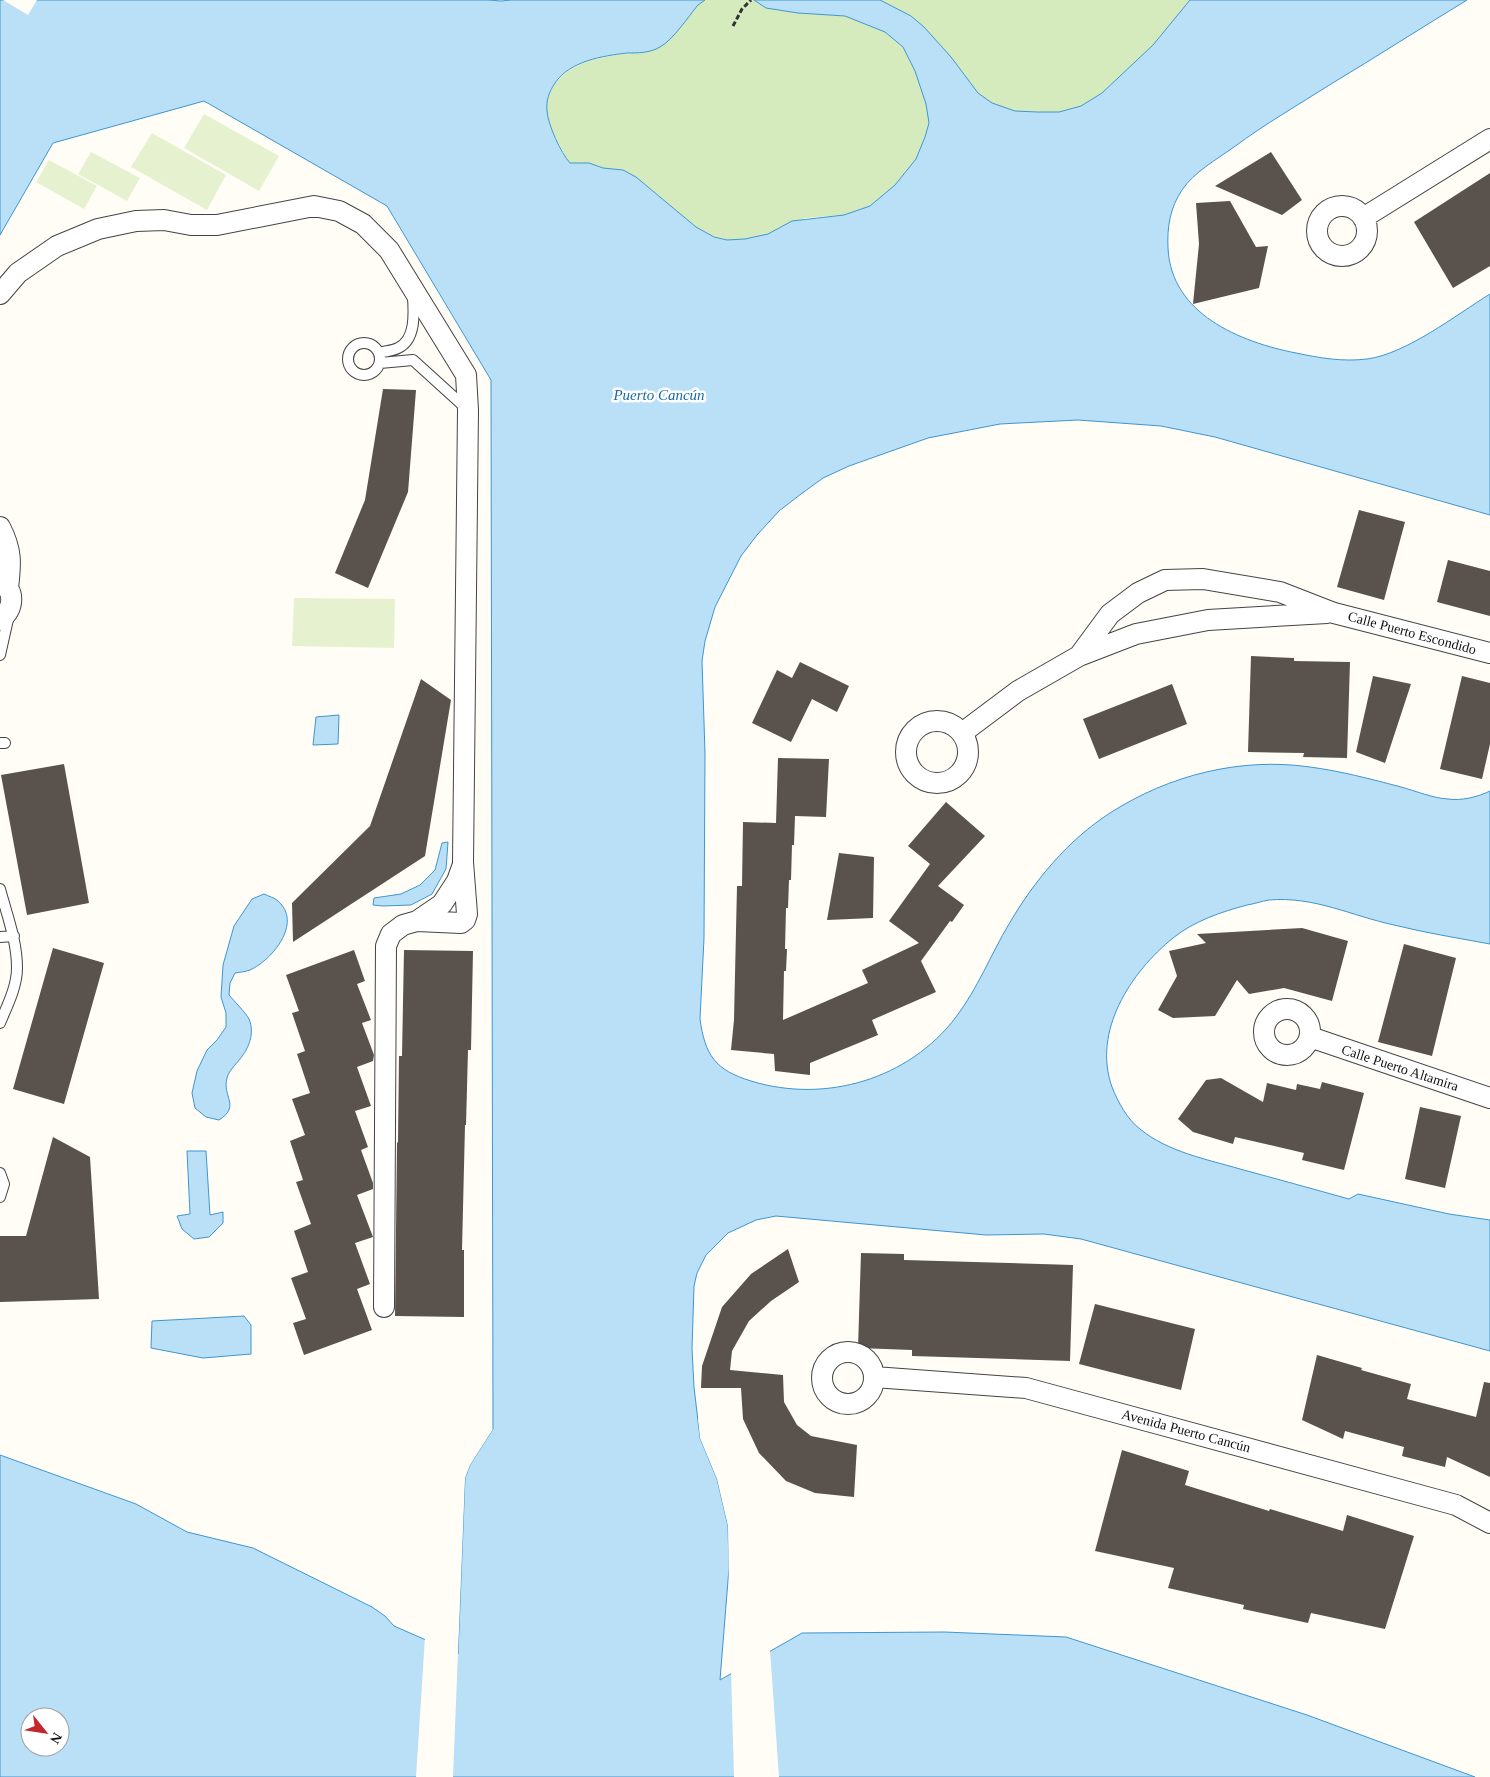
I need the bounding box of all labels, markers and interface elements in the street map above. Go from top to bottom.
water label: Puerto Cancún [612,387,705,403]
street label: Calle Puerto Escondido [1346,609,1478,657]
street label: Calle Puerto Altamira [1340,1042,1461,1094]
street label: Avenida Puerto Cancún [1120,1407,1252,1455]
north arrow [20,1707,70,1757]
text: N [47,1730,65,1746]

